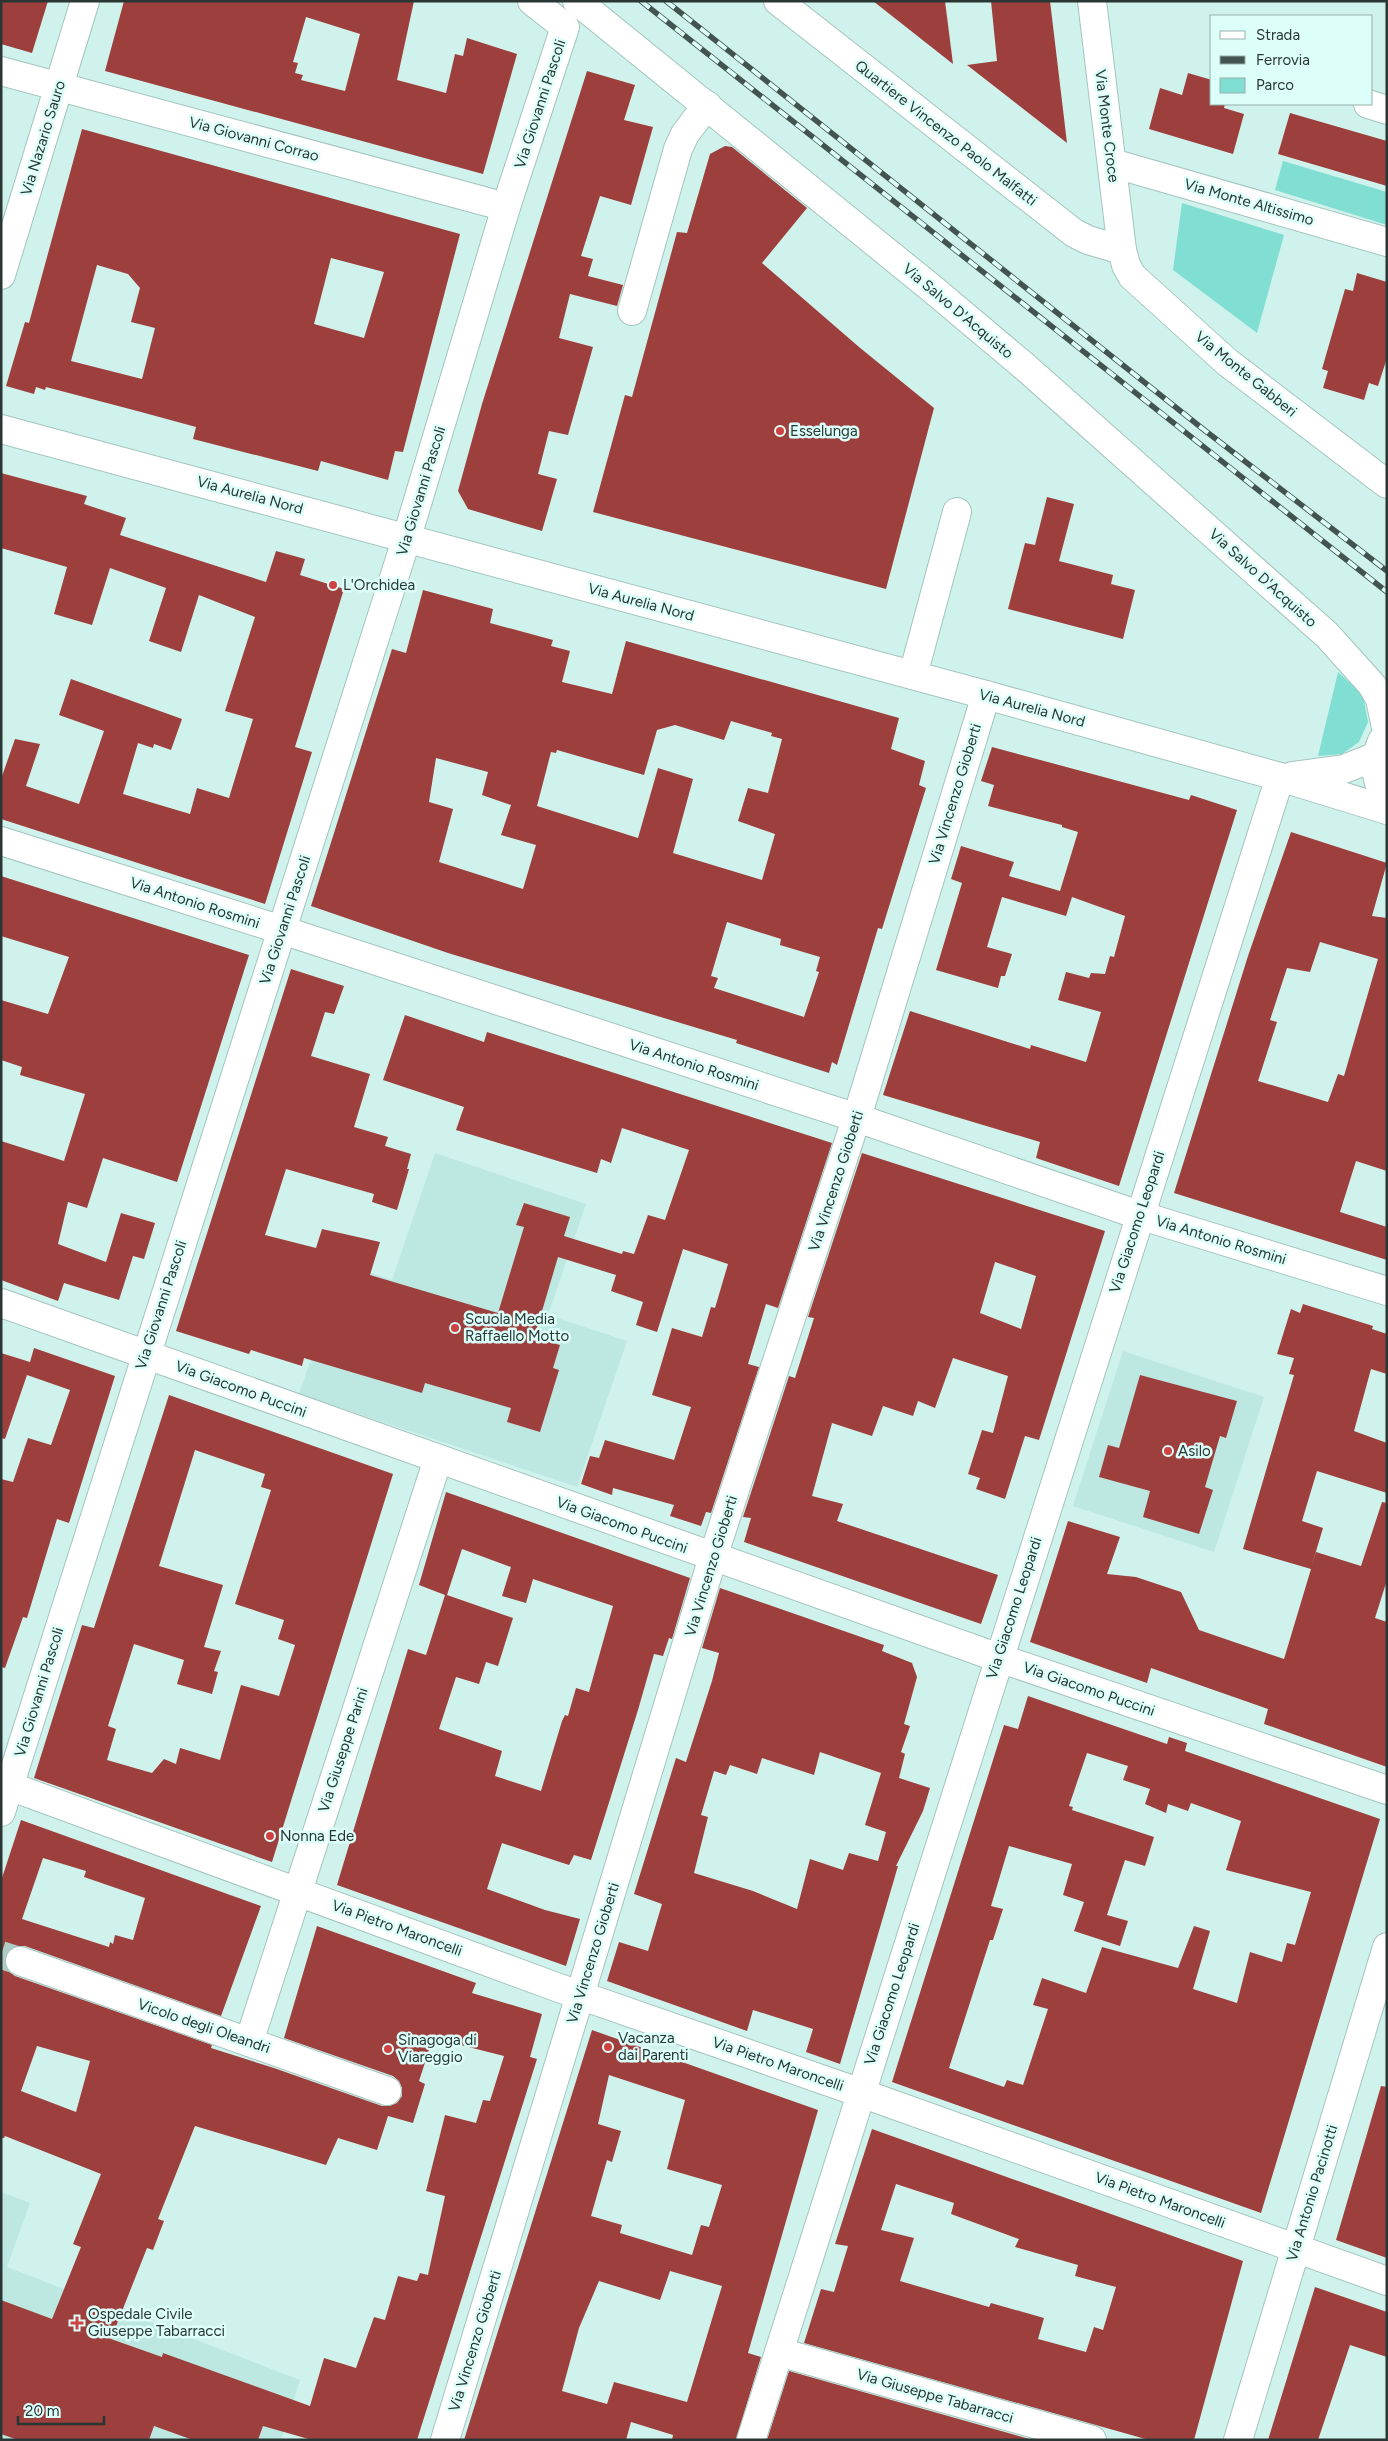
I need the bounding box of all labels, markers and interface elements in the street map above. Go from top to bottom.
legend [1210,15,1373,105]
text: Strada [1256,26,1300,44]
street label: Via Giovanni Pascoli [511,37,569,171]
text: Ferrovia [1256,51,1310,69]
street label: Quartiere Vincenzo Paolo Malfatti [851,56,1041,210]
street label: Via Monte Croce [1091,69,1123,183]
text: Parco [1256,76,1294,94]
street label: Via Nazario Sauro [17,78,69,198]
street label: Via Giovanni Corrao [187,113,321,165]
street label: Via Monte Altissimo [1182,175,1316,229]
street label: Via Salvo D'Acquisto [899,260,1017,363]
street label: Via Monte Gabberi [1191,327,1301,421]
place label: Esselunga [790,422,858,440]
street label: Via Giovanni Pascoli [393,424,449,558]
marker: Esselunga [774,425,786,437]
street label: Via Aurelia Nord [195,472,305,518]
street label: Via Salvo D'Acquisto [1205,525,1321,631]
place label: L'Orchidea [343,576,415,594]
marker: L'Orchidea [327,579,339,591]
street label: Via Aurelia Nord [586,579,696,625]
street label: Via Aurelia Nord [977,685,1087,731]
street label: Via Vincenzo Gioberti [925,721,985,867]
street label: Via Giovanni Pascoli [256,853,314,987]
street label: Via Antonio Rosmini [128,873,262,933]
street label: Via Antonio Rosmini [627,1035,761,1095]
street label: Via Vincenzo Gioberti [805,1108,867,1254]
street label: Via Giacomo Leopardi [1106,1149,1168,1295]
street label: Via Antonio Rosmini [1154,1212,1288,1268]
street label: Via Giovanni Pascoli [132,1238,190,1372]
place label: Scuola Media Raffaello Motto [465,1310,570,1345]
marker: Scuola Media Raffaello Motto [449,1322,461,1334]
street label: Via Giacomo Puccini [173,1357,309,1421]
place label: Asilo [1178,1442,1211,1460]
marker: Asilo [1162,1445,1174,1457]
street label: Via Giacomo Puccini [554,1493,690,1557]
street label: Via Vincenzo Gioberti [681,1493,741,1639]
street label: Via Giacomo Leopardi [983,1535,1045,1681]
street label: Via Giovanni Pascoli [11,1625,67,1759]
street label: Via Giacomo Puccini [1021,1658,1157,1720]
street label: Via Giuseppe Parini [314,1685,372,1815]
place label: Nonna Ede [280,1827,354,1845]
marker: Nonna Ede [264,1830,276,1842]
street label: Via Vincenzo Gioberti [563,1880,623,2026]
street label: Via Pietro Maroncelli [329,1896,465,1960]
street label: Via Giacomo Leopardi [861,1921,923,2067]
street label: Vicolo degli Oleandri [135,1995,273,2057]
place label: Vacanza dai Parenti [618,2029,689,2064]
place label: Sinagoga di Viareggio [398,2031,477,2066]
street label: Via Pietro Maroncelli [710,2033,846,2095]
marker: Vacanza dai Parenti [602,2041,614,2053]
marker: Sinagoga di Viareggio [382,2043,394,2055]
street label: Via Antonio Pacinotti [1283,2122,1341,2264]
street label: Via Pietro Maroncelli [1092,2168,1228,2232]
street label: Via Vincenzo Gioberti [445,2268,505,2414]
place label: Ospedale Civile Giuseppe Tabarracci [88,2305,225,2340]
marker: Ospedale Civile Giuseppe Tabarracci [70,2316,84,2330]
street label: Via Giuseppe Tabarracci [855,2365,1015,2427]
scale bar [18,2394,104,2426]
text: 20 m [25,2402,59,2420]

